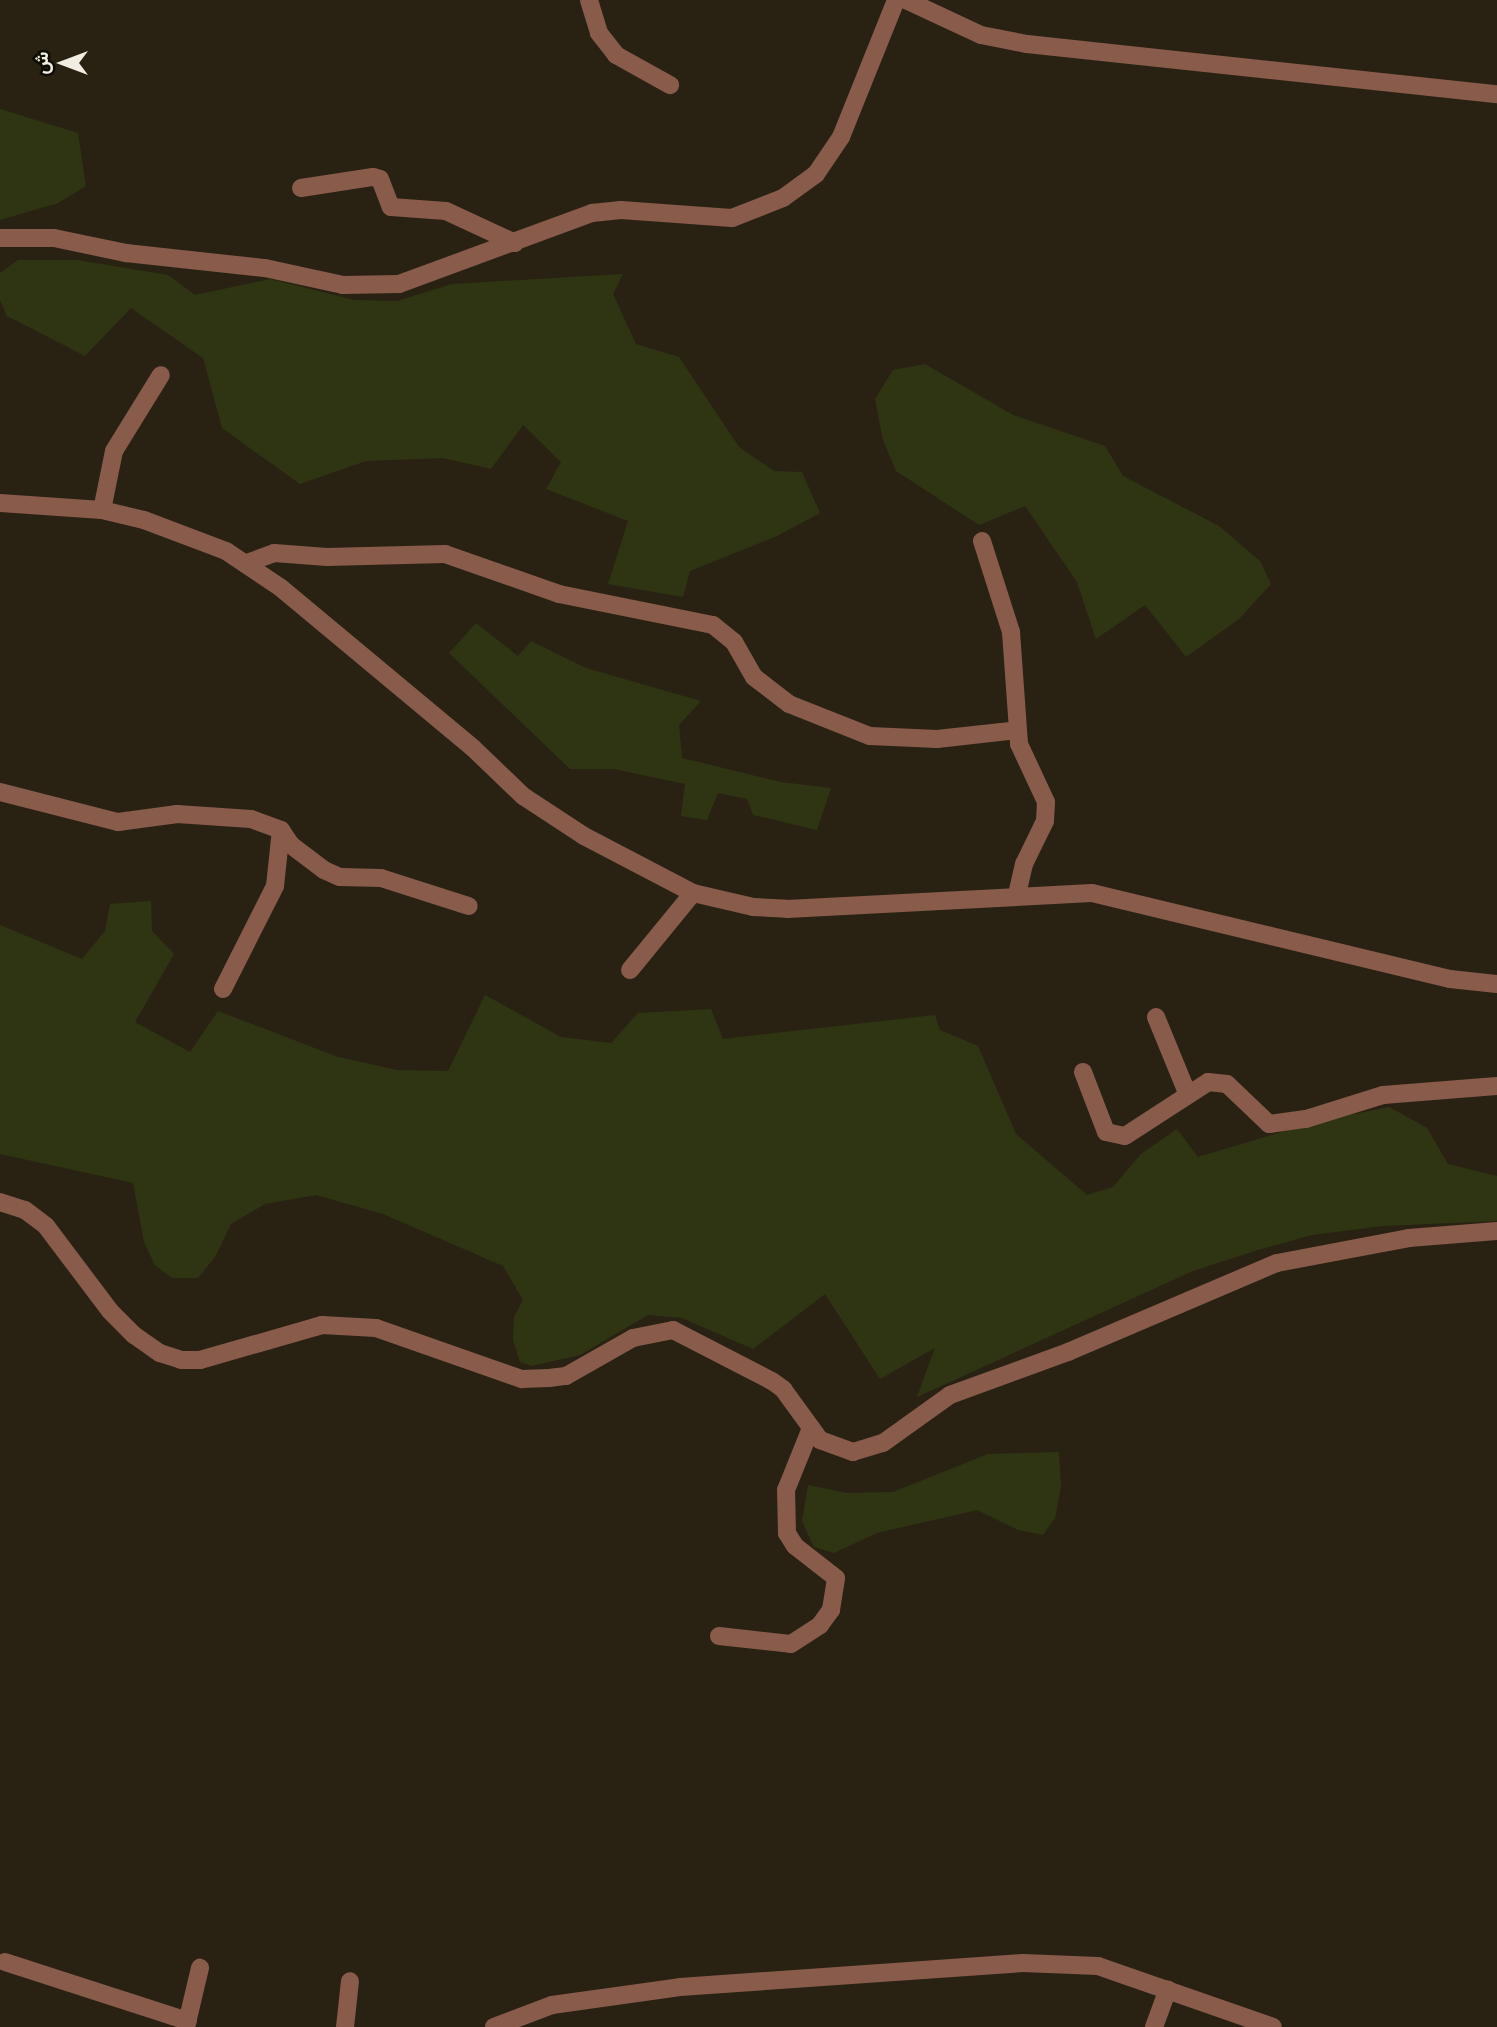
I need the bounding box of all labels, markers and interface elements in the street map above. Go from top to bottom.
north arrow [28,28,98,98]
text: ش [30,52,53,74]

